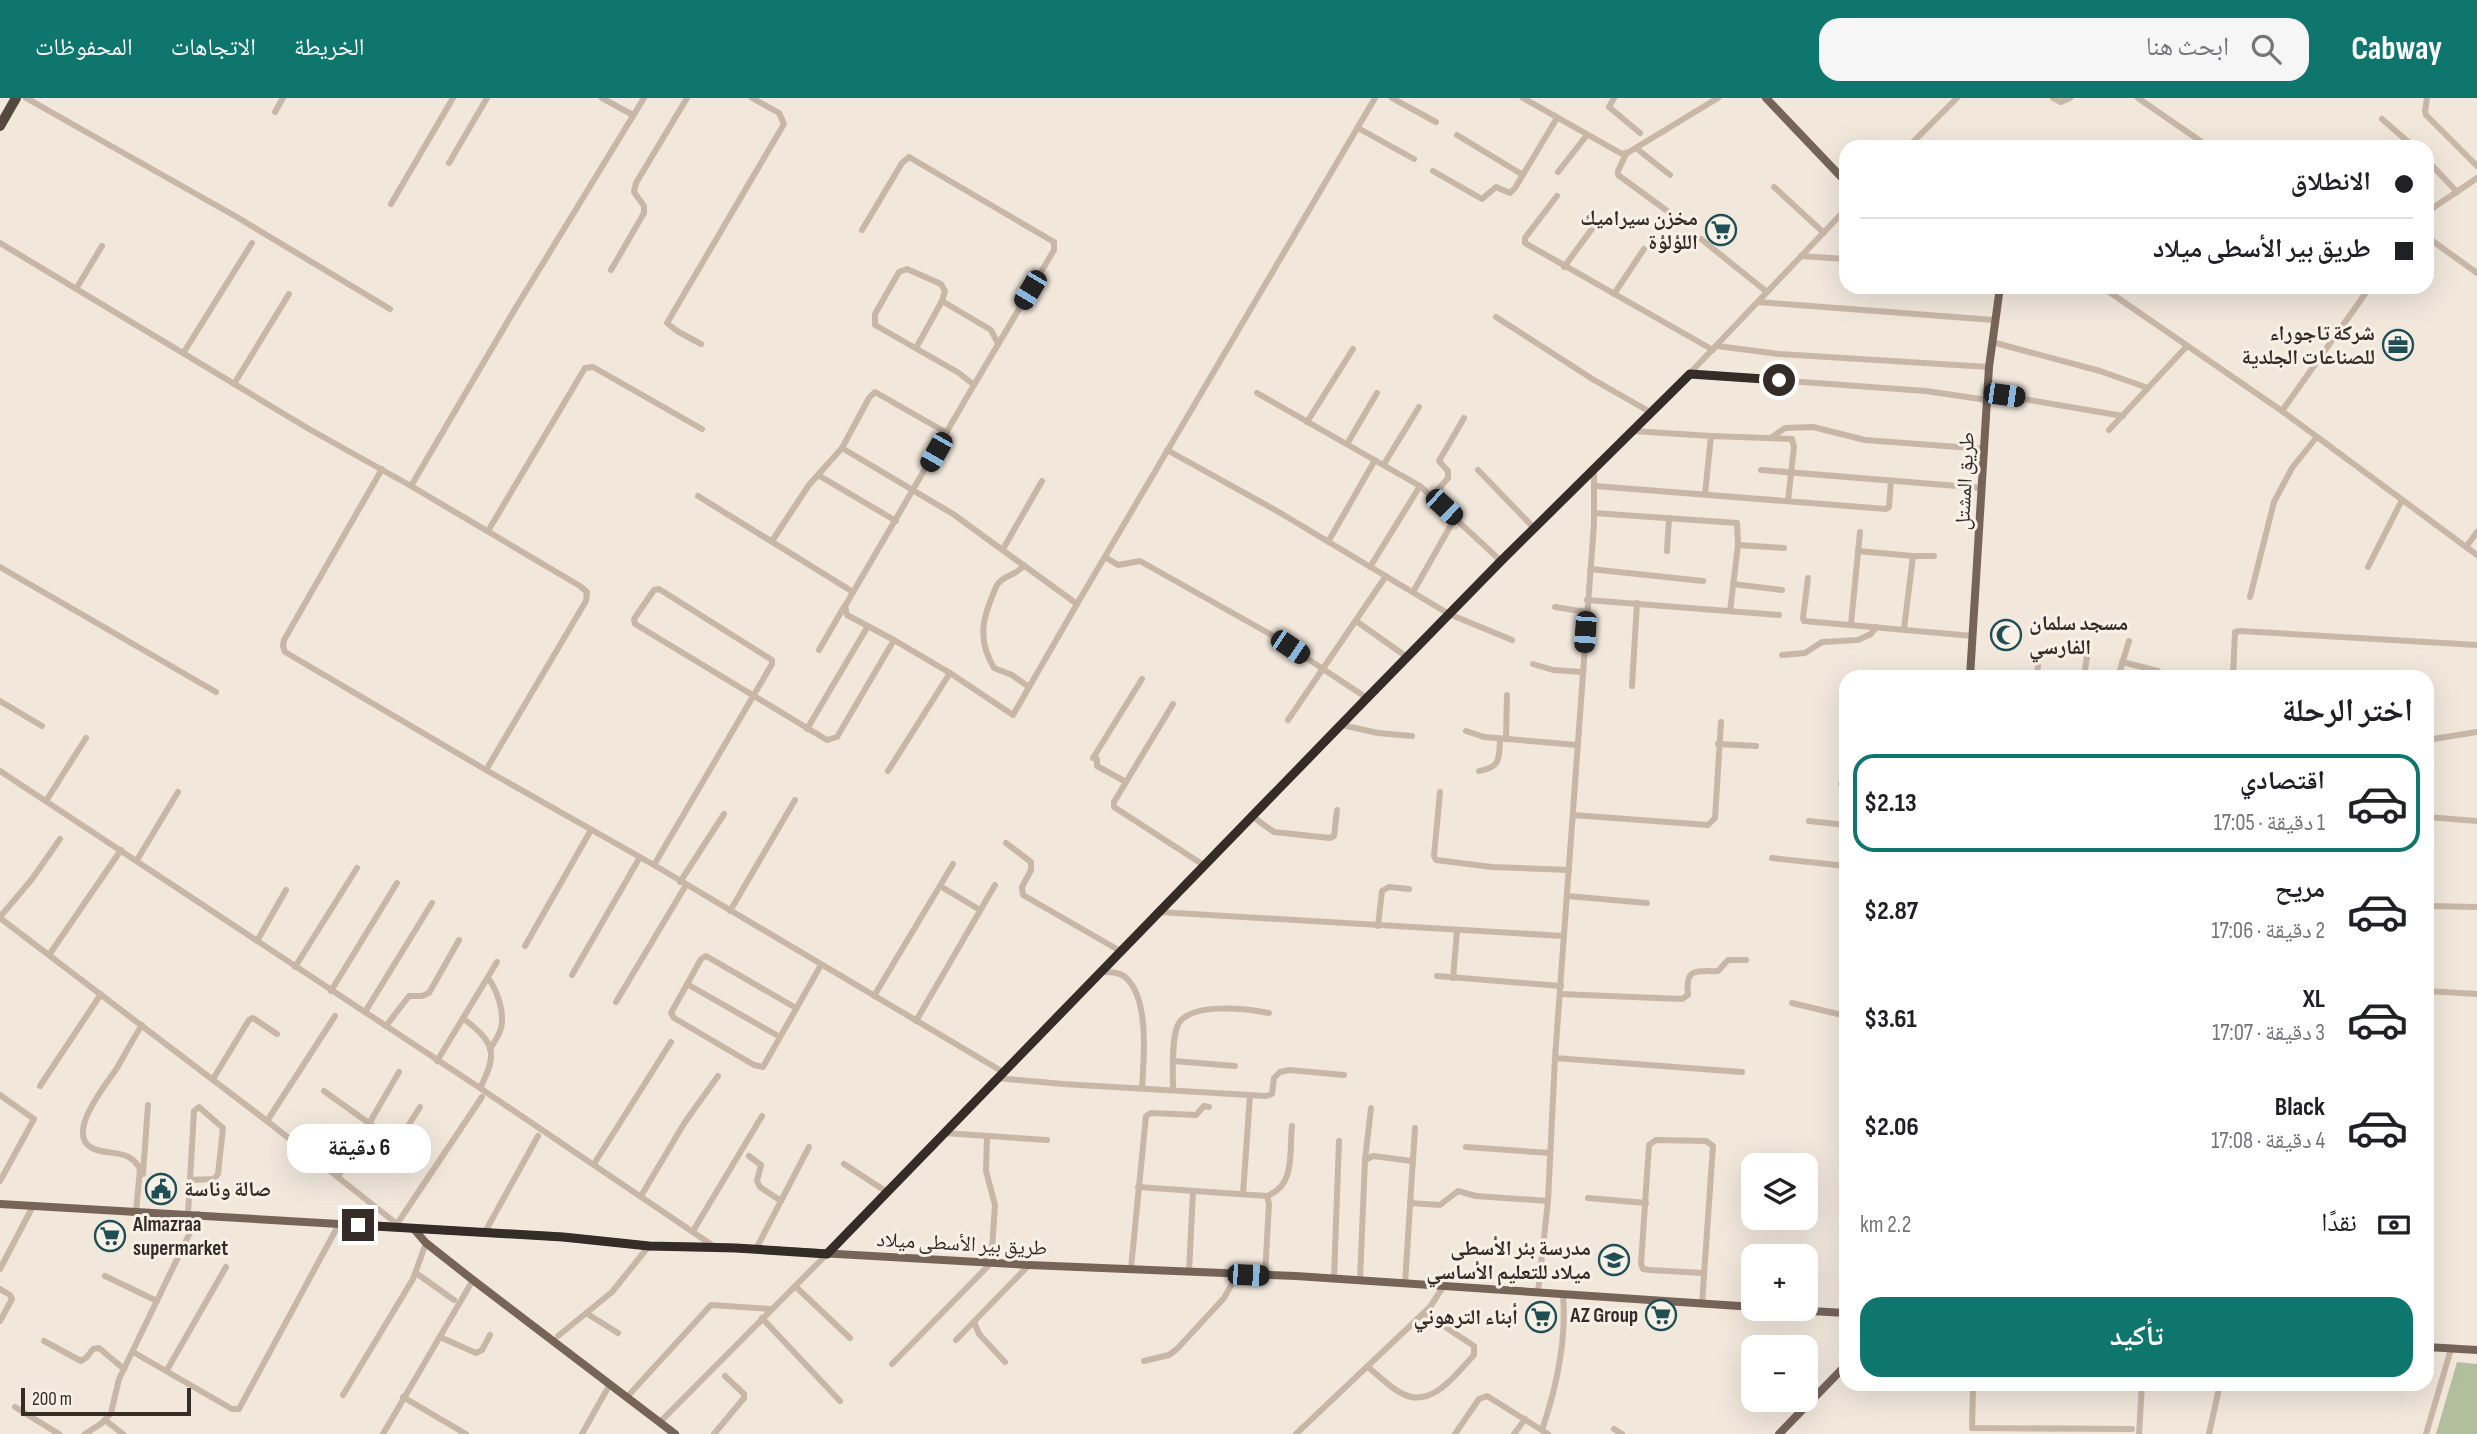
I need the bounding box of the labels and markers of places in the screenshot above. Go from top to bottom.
place label: مخزن سيراميك اللؤلؤة [1580,206,1698,255]
supermarket icon: مخزن سيراميك اللؤلؤة [1704,213,1738,247]
place label: شركة تاجوراء للصناعات الجلدية [2242,321,2375,370]
office icon: شركة تاجوراء للصناعات الجلدية [2381,328,2415,362]
place label: مسجد سلمان الفارسي [2029,611,2128,663]
mosque icon: مسجد سلمان الفارسي [1989,618,2023,652]
public building icon: صالة وناسة [144,1172,178,1206]
place label: صالة وناسة [184,1177,271,1202]
place label: Almazraa supermarket [132,1212,228,1261]
supermarket icon: Almazraa supermarket [93,1219,127,1253]
place label: مدرسة بئر الأسطى ميلاد للتعليم الأساسي [1426,1235,1591,1288]
school or university icon: مدرسة بئر الأسطى ميلاد للتعليم الأساسي [1597,1243,1631,1277]
supermarket icon: AZ Group [1644,1298,1678,1332]
supermarket icon: أبناء الترهوني [1524,1300,1558,1334]
place label: أبناء الترهوني [1414,1302,1518,1333]
place label: AZ Group [1569,1303,1638,1328]

